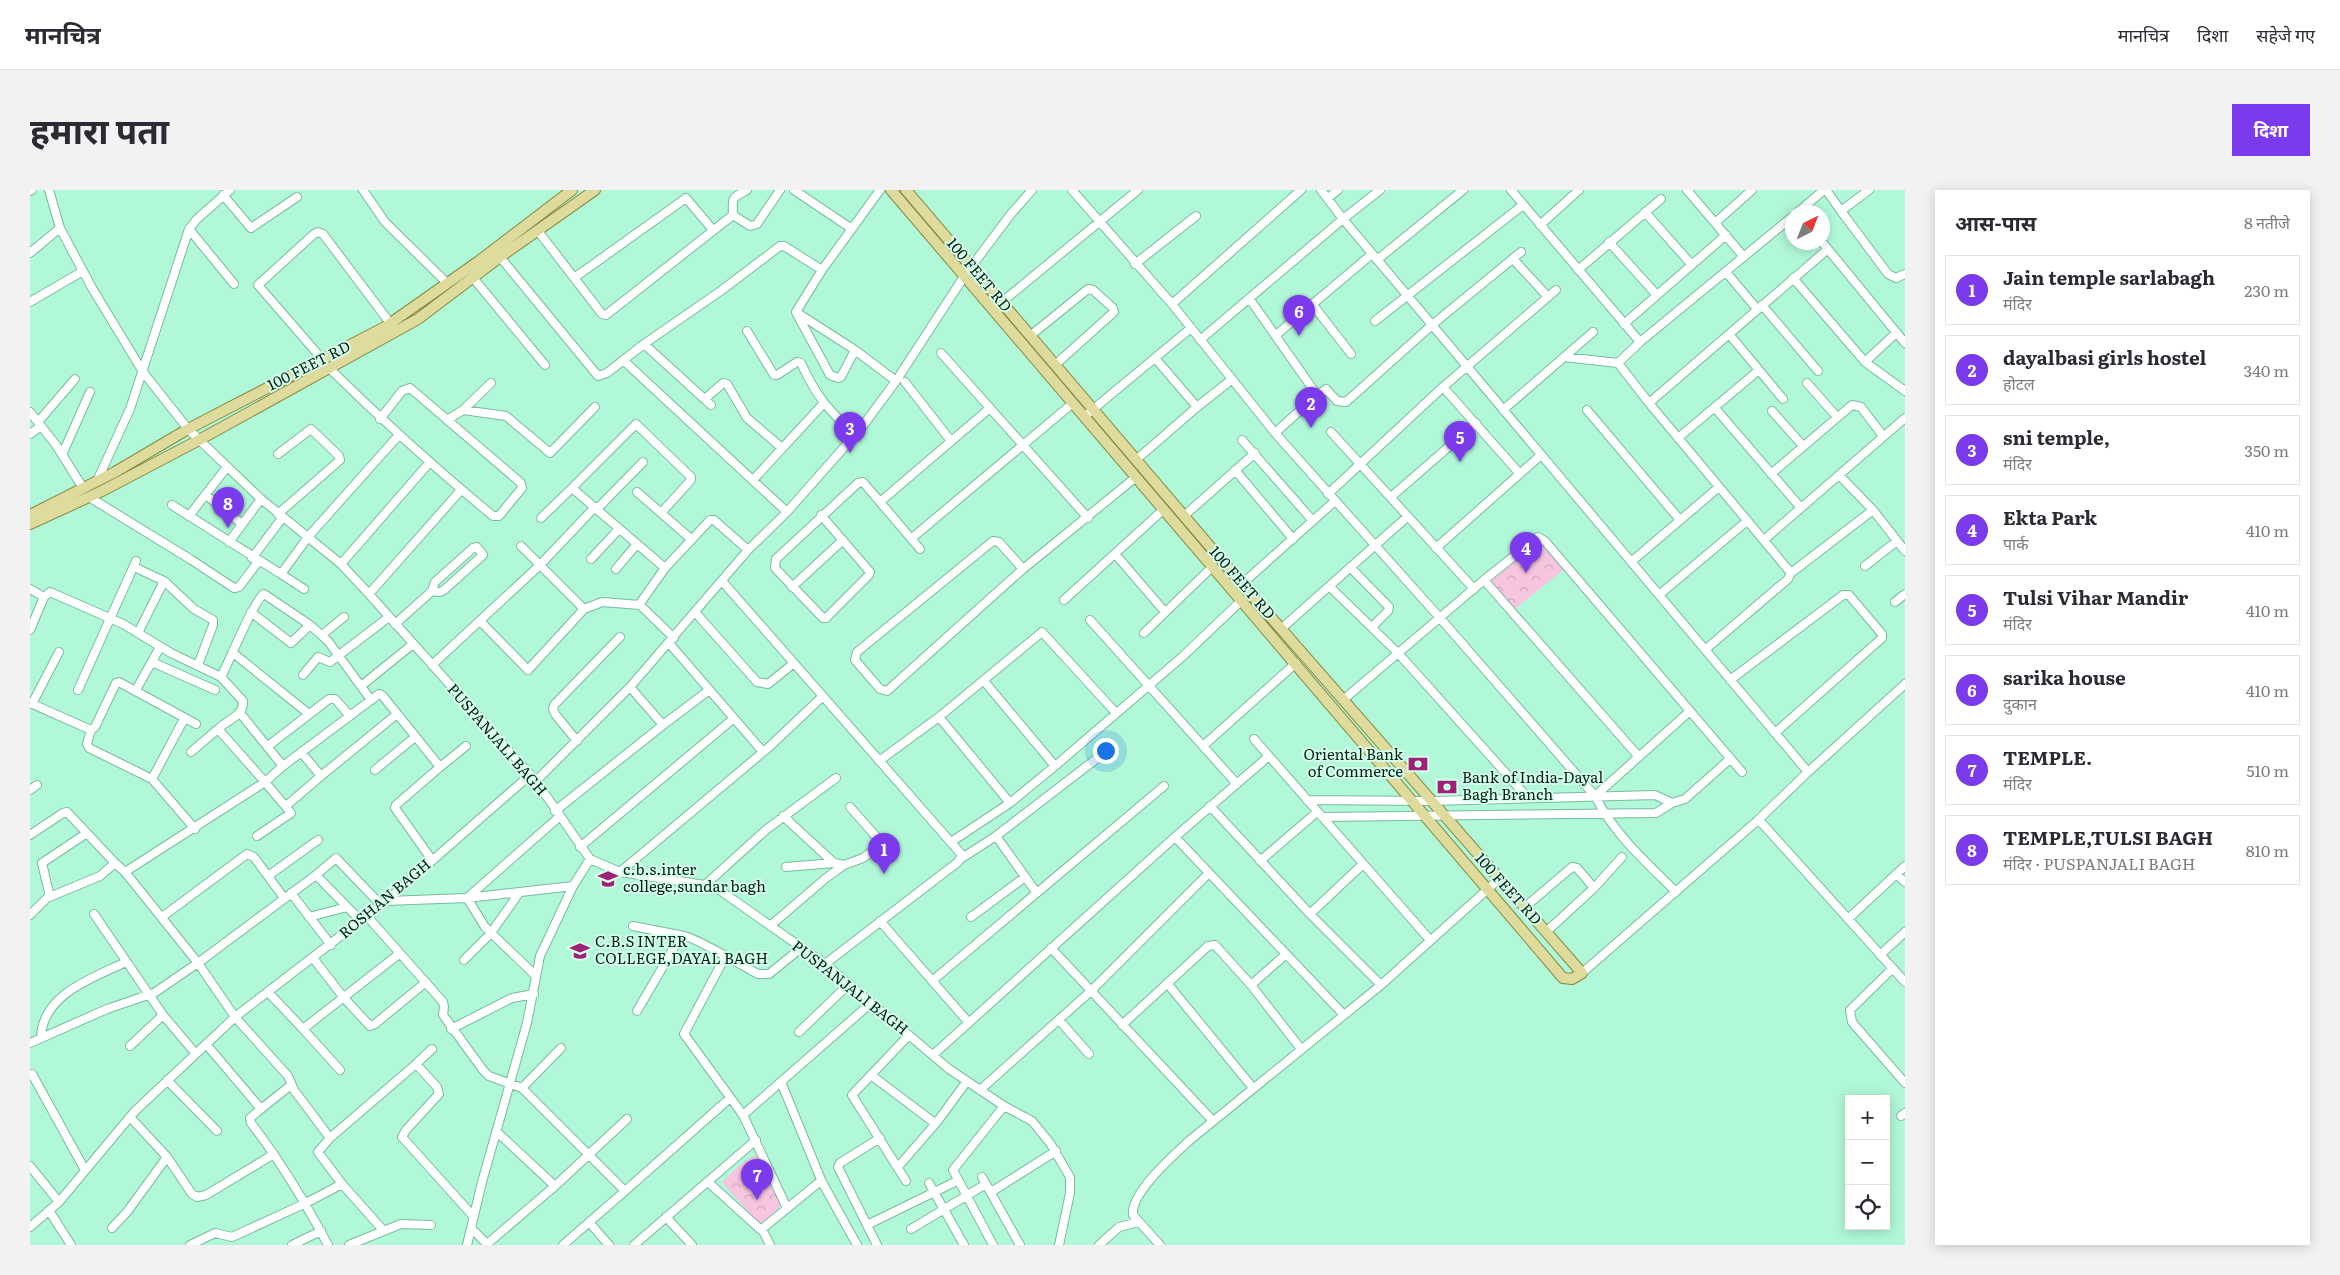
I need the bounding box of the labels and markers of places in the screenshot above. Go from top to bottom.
pin: 6 [1283,295,1315,336]
pin: 2 [1295,387,1327,428]
pin: 3 [834,412,866,453]
pin: 5 [1444,421,1476,462]
pin: 8 [212,487,244,528]
pin: 4 [1510,532,1542,573]
place label: Oriental Bank of Commerce [1303,742,1404,782]
bank icon: Oriental Bank of Commerce [1407,753,1429,775]
place label: Bank of India-Dayal Bagh Branch [1462,765,1603,805]
bank icon: Bank of India-Dayal Bagh Branch [1436,776,1458,798]
pin: 1 [868,833,900,874]
place label: c.b.s.inter college,sundar bagh [623,857,766,897]
school or university icon: c.b.s.inter college,sundar bagh [597,868,619,890]
place label: C.B.S INTER COLLEGE,DAYAL BAGH [595,929,768,969]
school or university icon: C.B.S INTER COLLEGE,DAYAL BAGH [569,940,591,962]
pin: 7 [741,1159,773,1200]

